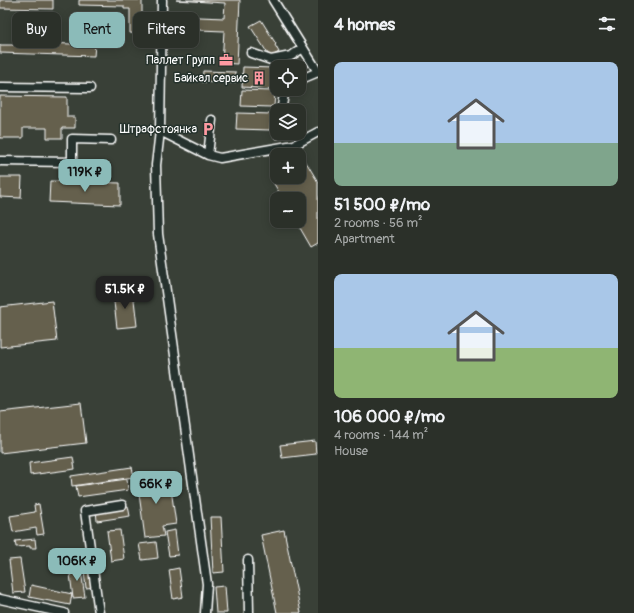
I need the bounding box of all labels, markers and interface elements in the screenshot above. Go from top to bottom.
chip: Buy [12,12,61,48]
chip: Rent [69,12,125,48]
chip: Filters [133,12,199,48]
icon: filters [596,13,618,35]
text: 4 homes [334,14,395,35]
office icon: Паллет Групп [218,52,234,68]
place label: Паллет Групп [146,53,215,68]
map controls [270,60,306,228]
button: locate [270,60,306,96]
building icon: Байкал сервис [251,70,267,86]
place label: Байкал сервис [174,71,248,86]
icon: home [440,88,512,160]
button: layers [270,104,306,140]
parking icon: Штрафстоянка [200,121,216,137]
place label: Штрафстоянка [120,122,197,137]
button: + [270,148,306,184]
pin: 119K ₽ [52,159,118,193]
text: 119K ₽ [67,164,103,180]
button: − [270,192,306,228]
text: 51 500 ₽/mo [334,194,430,215]
text: 2 rooms · 56 m² [334,215,422,231]
text: Apartment [334,231,395,247]
pin: 51.5K ₽ [88,276,162,310]
text: 51.5K ₽ [105,281,145,297]
icon: home [440,300,512,372]
text: 106 000 ₽/mo [334,406,445,427]
text: 4 rooms · 144 m² [334,427,428,443]
text: House [334,443,368,459]
pin: 66K ₽ [128,471,184,505]
text: 66K ₽ [139,476,173,492]
pin: 106K ₽ [44,548,110,582]
text: 106K ₽ [57,553,97,569]

